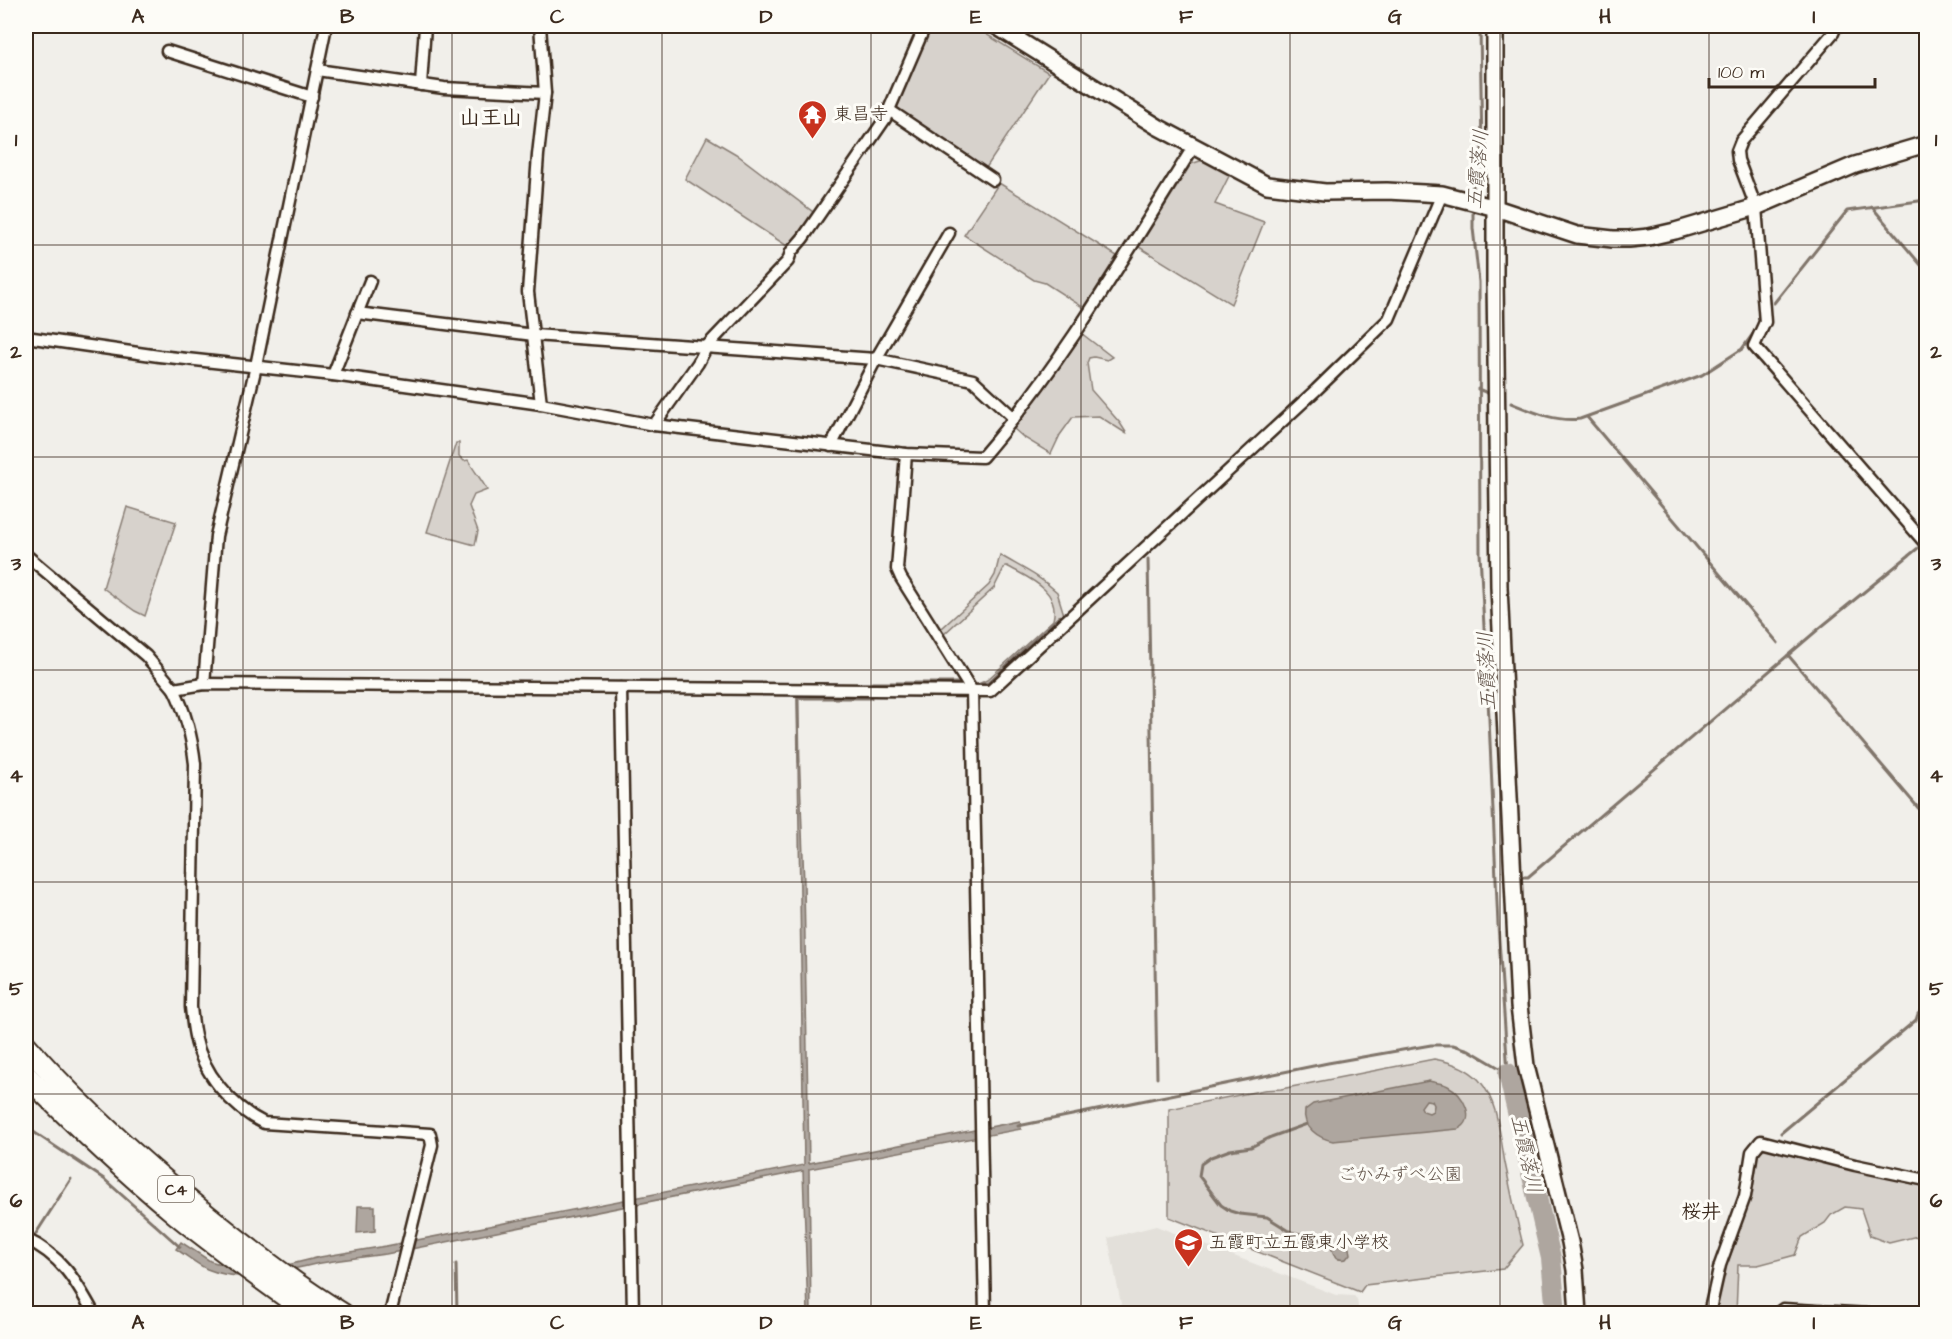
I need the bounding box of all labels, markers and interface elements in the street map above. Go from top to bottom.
text: A [132,3,145,31]
text: B [340,3,355,31]
text: C [550,3,565,31]
text: D [760,3,773,31]
text: E [970,3,982,31]
text: F [1179,3,1194,31]
text: G [1388,3,1402,31]
text: H [1599,3,1611,31]
text: I [1812,3,1816,31]
scale bar [1709,51,1876,89]
text: 100 m [1718,60,1764,85]
temple icon: 東昌寺 [797,98,829,140]
place label: 東昌寺 [834,102,888,127]
district label: 山王山 [460,103,523,132]
text: 1 [15,126,18,154]
text: 1 [1935,126,1938,154]
water label: 五霞落川 [1461,128,1495,210]
text: 2 [9,338,22,366]
text: 2 [1929,338,1942,366]
text: 3 [10,550,22,578]
text: 3 [1930,550,1942,578]
water label: 五霞落川 [1471,630,1503,712]
text: 4 [9,762,23,790]
text: 4 [1929,762,1943,790]
text: 5 [9,975,24,1003]
text: 5 [1929,975,1944,1003]
water label: 五霞落川 [1503,1112,1549,1196]
park label: ごかみずべ公園 [1338,1162,1462,1187]
road number: C4 [158,1176,194,1202]
text: 6 [10,1187,23,1215]
text: 6 [1930,1187,1943,1215]
district label: 桜井 [1681,1198,1721,1226]
school or university icon: 五霞町立五霞東小学校 [1172,1226,1204,1268]
place label: 五霞町立五霞東小学校 [1209,1230,1389,1255]
text: A [132,1309,145,1337]
text: B [340,1309,355,1337]
text: C [550,1309,565,1337]
text: D [760,1309,773,1337]
text: E [970,1309,982,1337]
text: F [1179,1309,1194,1337]
text: G [1388,1309,1402,1337]
text: H [1599,1309,1611,1337]
text: I [1812,1309,1816,1337]

